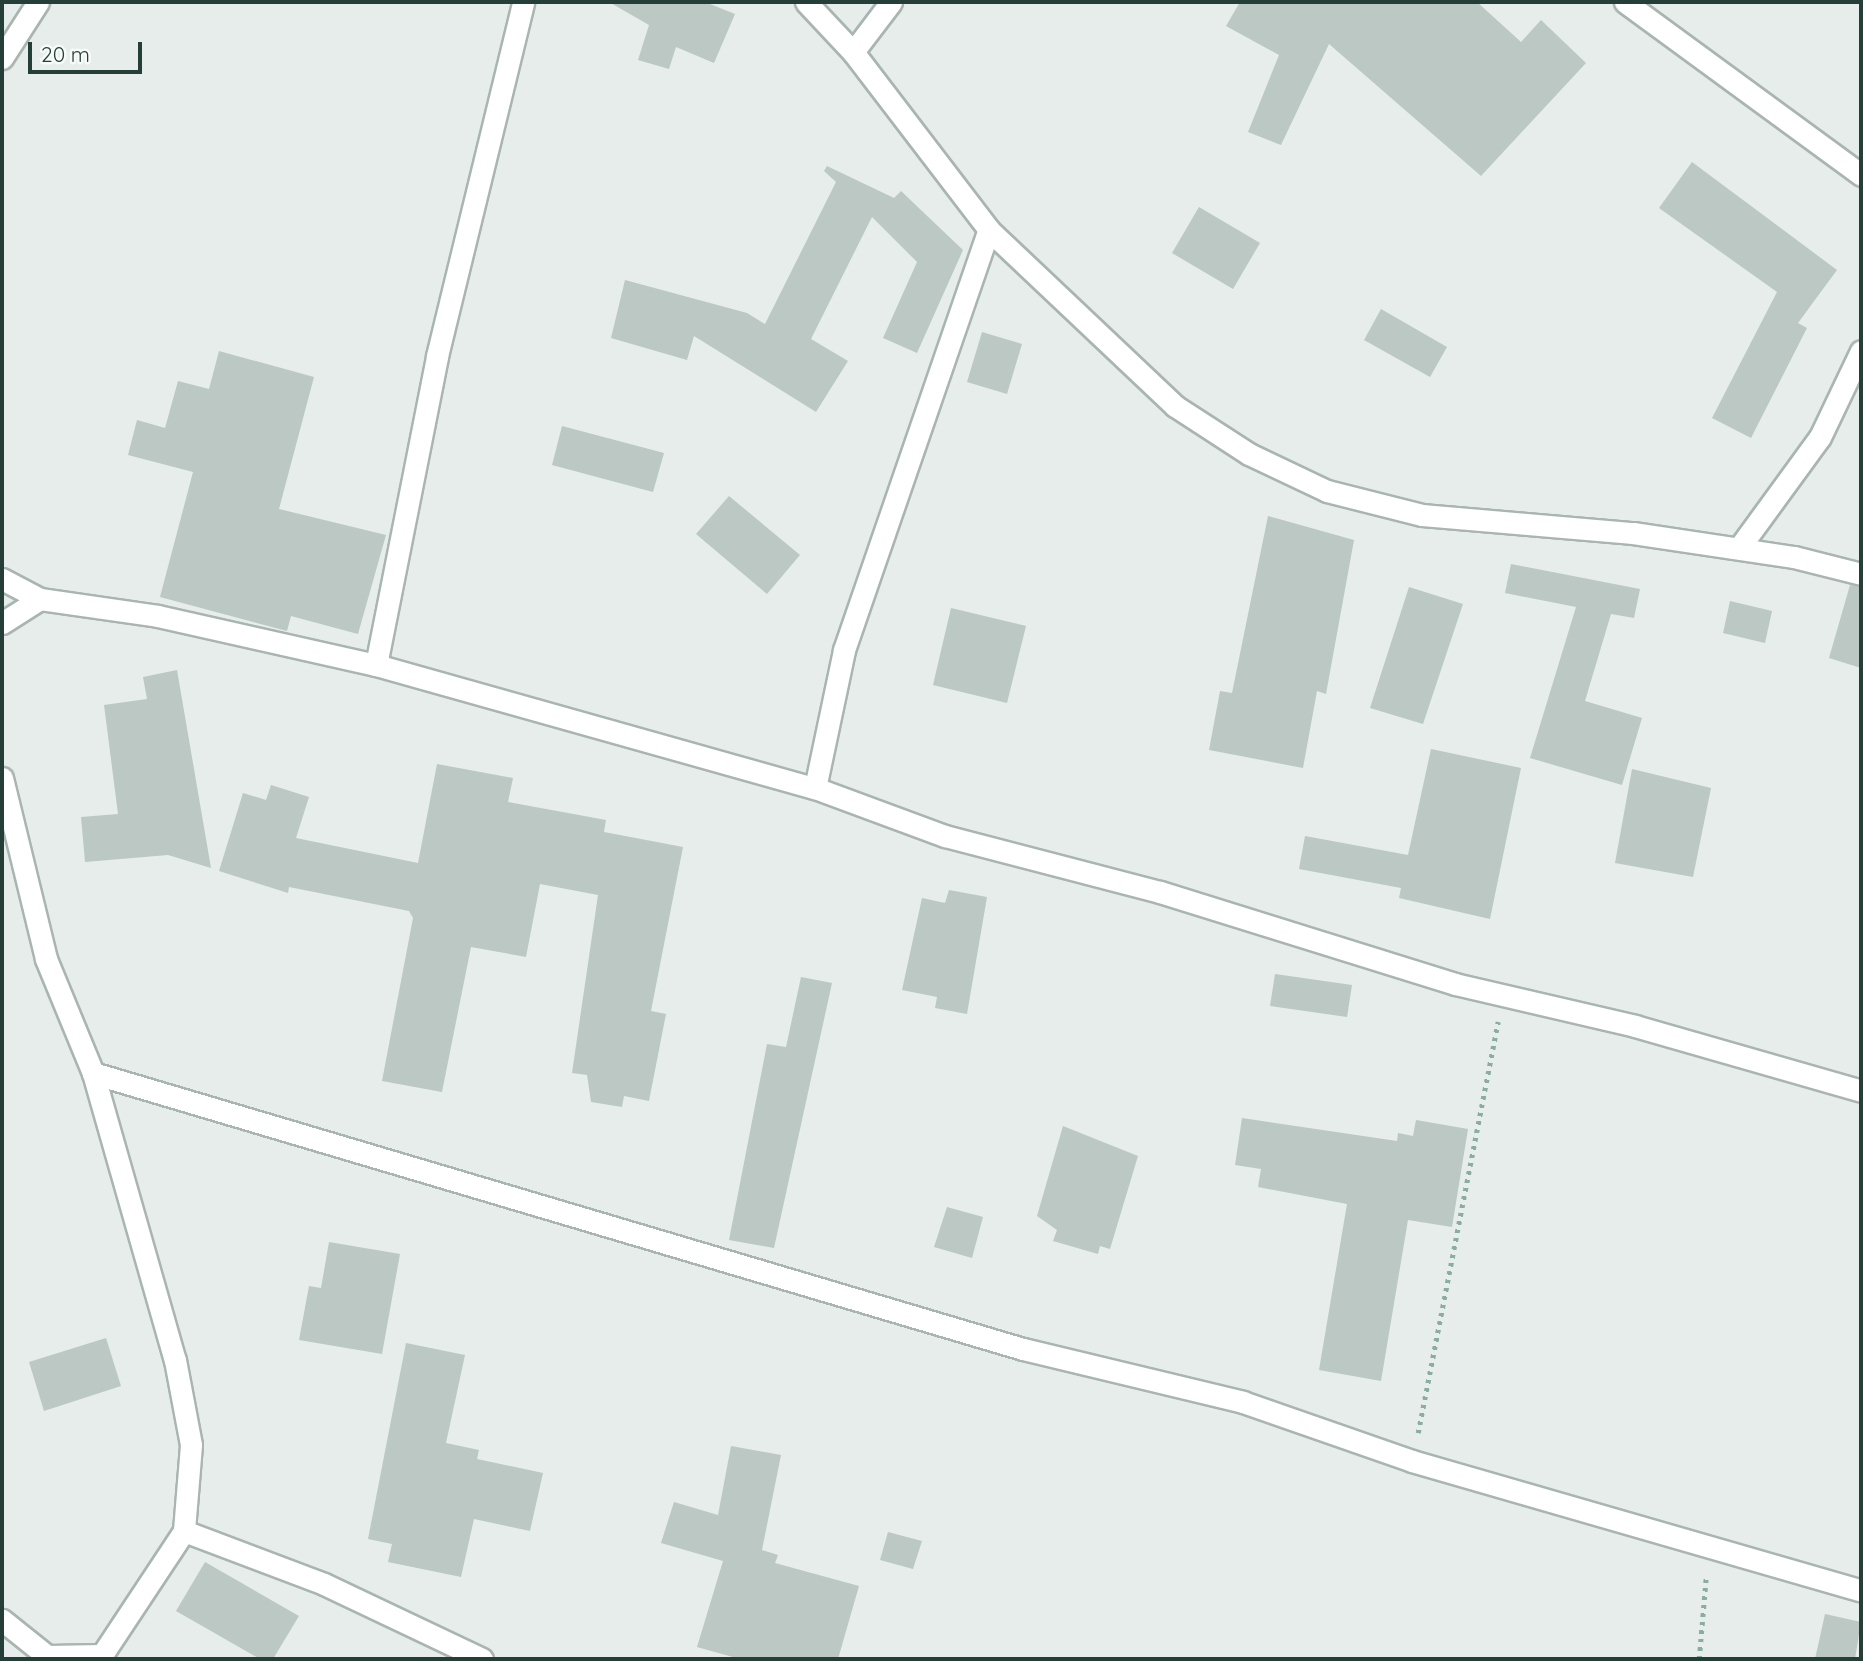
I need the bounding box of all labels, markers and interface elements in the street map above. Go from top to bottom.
scale bar [32,28,145,72]
text: 20 m [41,41,90,67]

